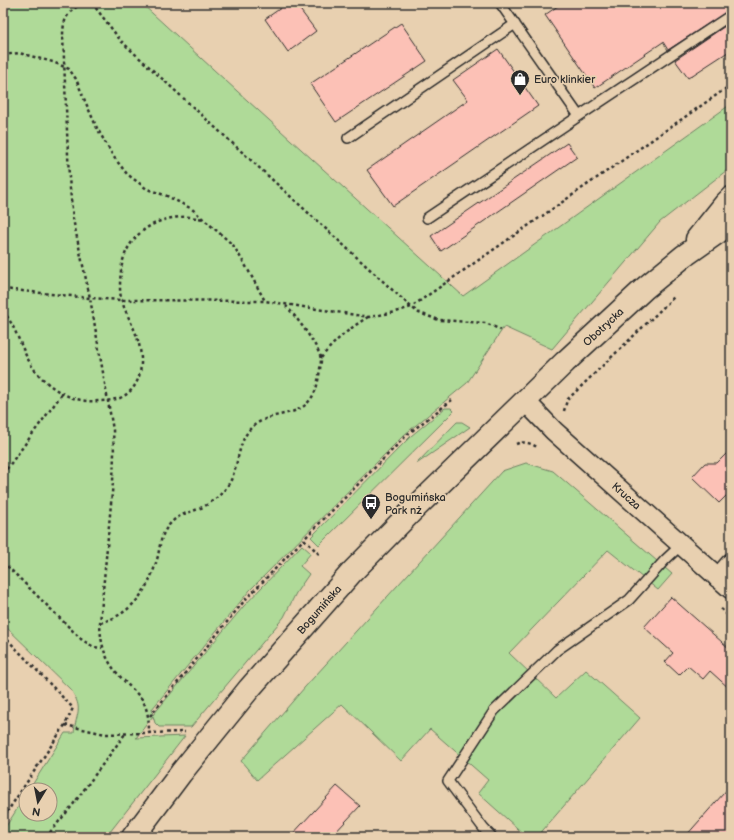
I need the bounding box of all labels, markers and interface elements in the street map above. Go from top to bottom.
shop icon: Euro klinkier [509,68,531,96]
place label: Euro klinkier [534,73,596,86]
street label: Obotrycka [580,305,626,349]
street label: Krucza [609,479,644,512]
place label: Bogumińska Park nż [385,491,446,517]
bus stop icon: Bogumińska Park nż [360,492,382,520]
street label: Bogumińska [294,582,344,637]
north arrow [18,782,58,822]
text: N [31,804,42,818]

